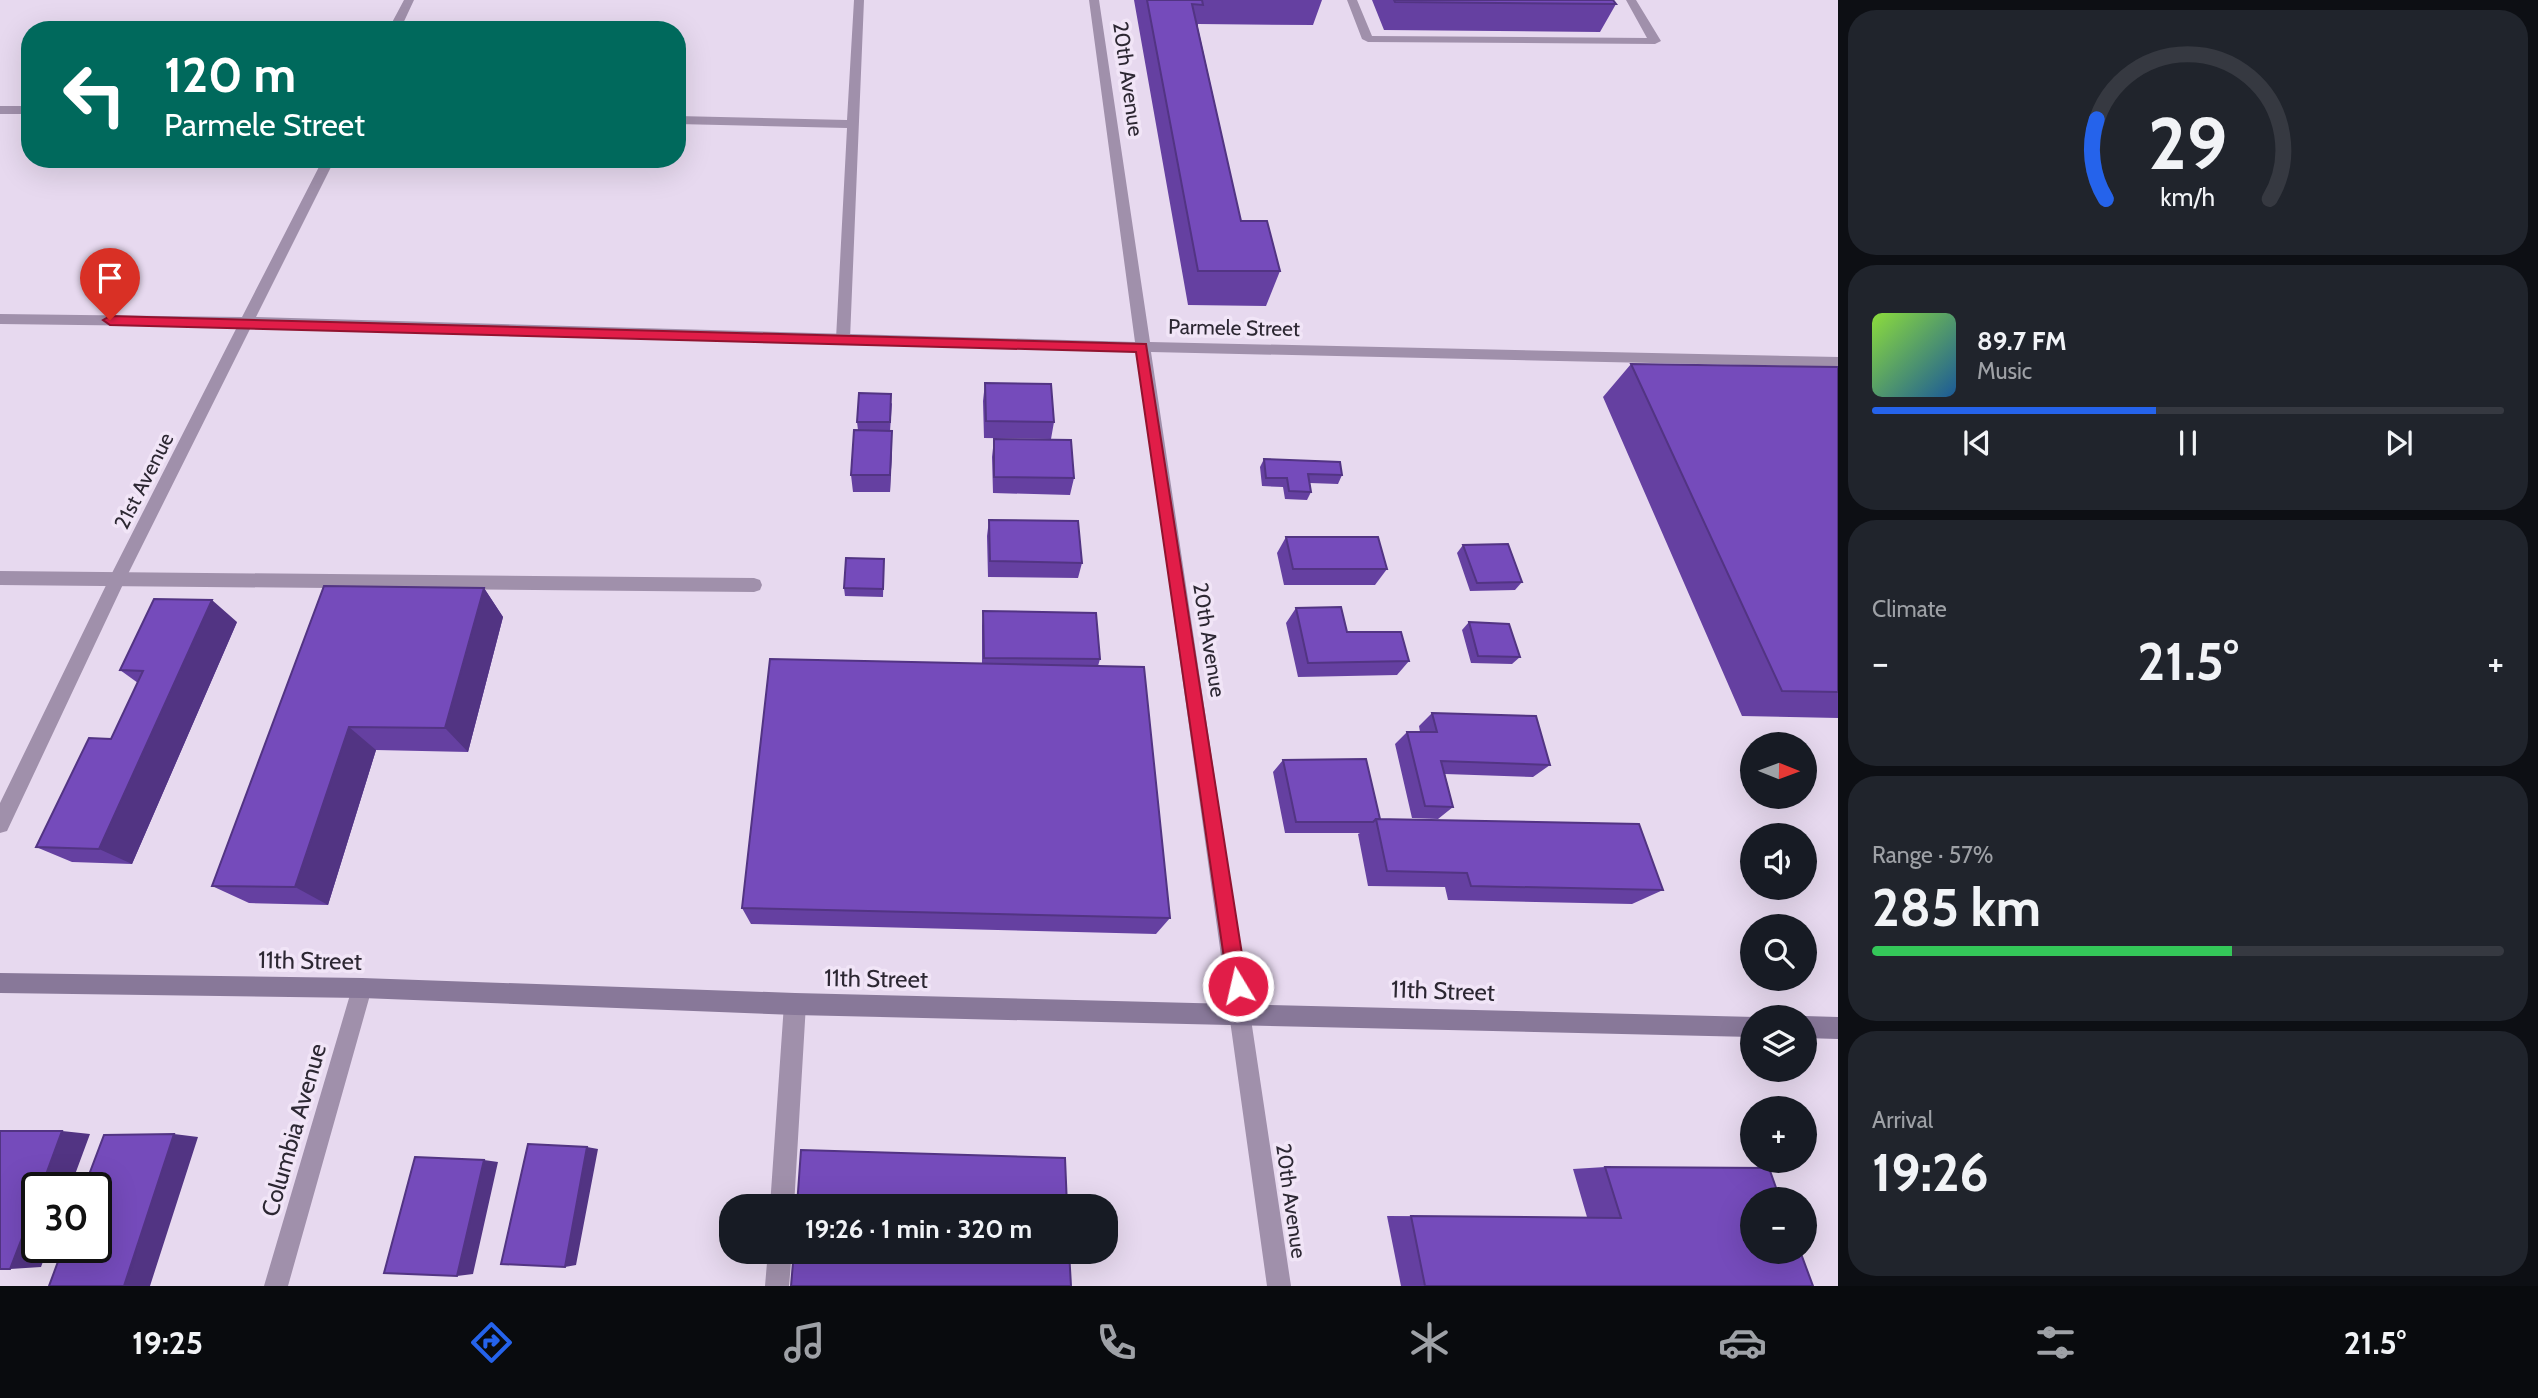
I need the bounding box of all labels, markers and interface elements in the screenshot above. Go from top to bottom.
street label: 20th Avenue [1108,20,1149,138]
text: 120 m [164,45,296,104]
icon: left [49,49,140,140]
text: 29 [2148,99,2228,187]
text: Parmele Street [164,105,365,144]
text: km/h [2161,181,2215,211]
pin [80,248,140,320]
icon: arrive [91,259,129,297]
street label: Parmele Street [1168,314,1300,341]
text: 89.7 FM [1977,325,2067,357]
text: Music [1977,357,2032,385]
icon: previous [1958,424,1996,462]
icon: pause [2169,424,2207,462]
icon: next [2380,424,2418,462]
street label: 21st Avenue [109,428,179,533]
street label: 20th Avenue [1188,581,1231,699]
text: Climate [1872,595,1947,623]
text: 21.5° [2137,630,2239,693]
text: − [1872,639,1889,686]
text: + [2487,639,2504,686]
north arrow [1740,732,1816,808]
map controls [1740,732,1817,1264]
button: sound [1740,823,1817,900]
text: Range · 57% [1872,841,1993,869]
text: 285 km [1872,876,2041,939]
button: search [1740,914,1817,991]
street label: 11th Street [258,945,362,976]
position arrow [1201,949,1275,1023]
street label: 11th Street [824,963,928,994]
street label: 11th Street [1391,974,1495,1007]
button: layers [1740,1005,1817,1082]
street label: Columbia Avenue [255,1040,332,1220]
button: + [1740,1096,1817,1173]
text: Arrival [1872,1106,1933,1134]
text: 19:26 [1872,1141,1989,1204]
street label: 20th Avenue [1271,1142,1312,1260]
speed limit sign: 30 [21,1172,112,1263]
button: − [1740,1187,1817,1264]
text: 19:26 · 1 min · 320 m [805,1213,1032,1245]
icon: directions [467,1318,516,1367]
icon: music [780,1318,829,1367]
icon: phone [1092,1318,1141,1367]
icon: climate [1405,1318,1454,1367]
icon: car [1718,1318,1767,1367]
icon: filters [2031,1318,2080,1367]
text: 19:25 [132,1323,203,1362]
text: 21.5° [2344,1323,2406,1362]

